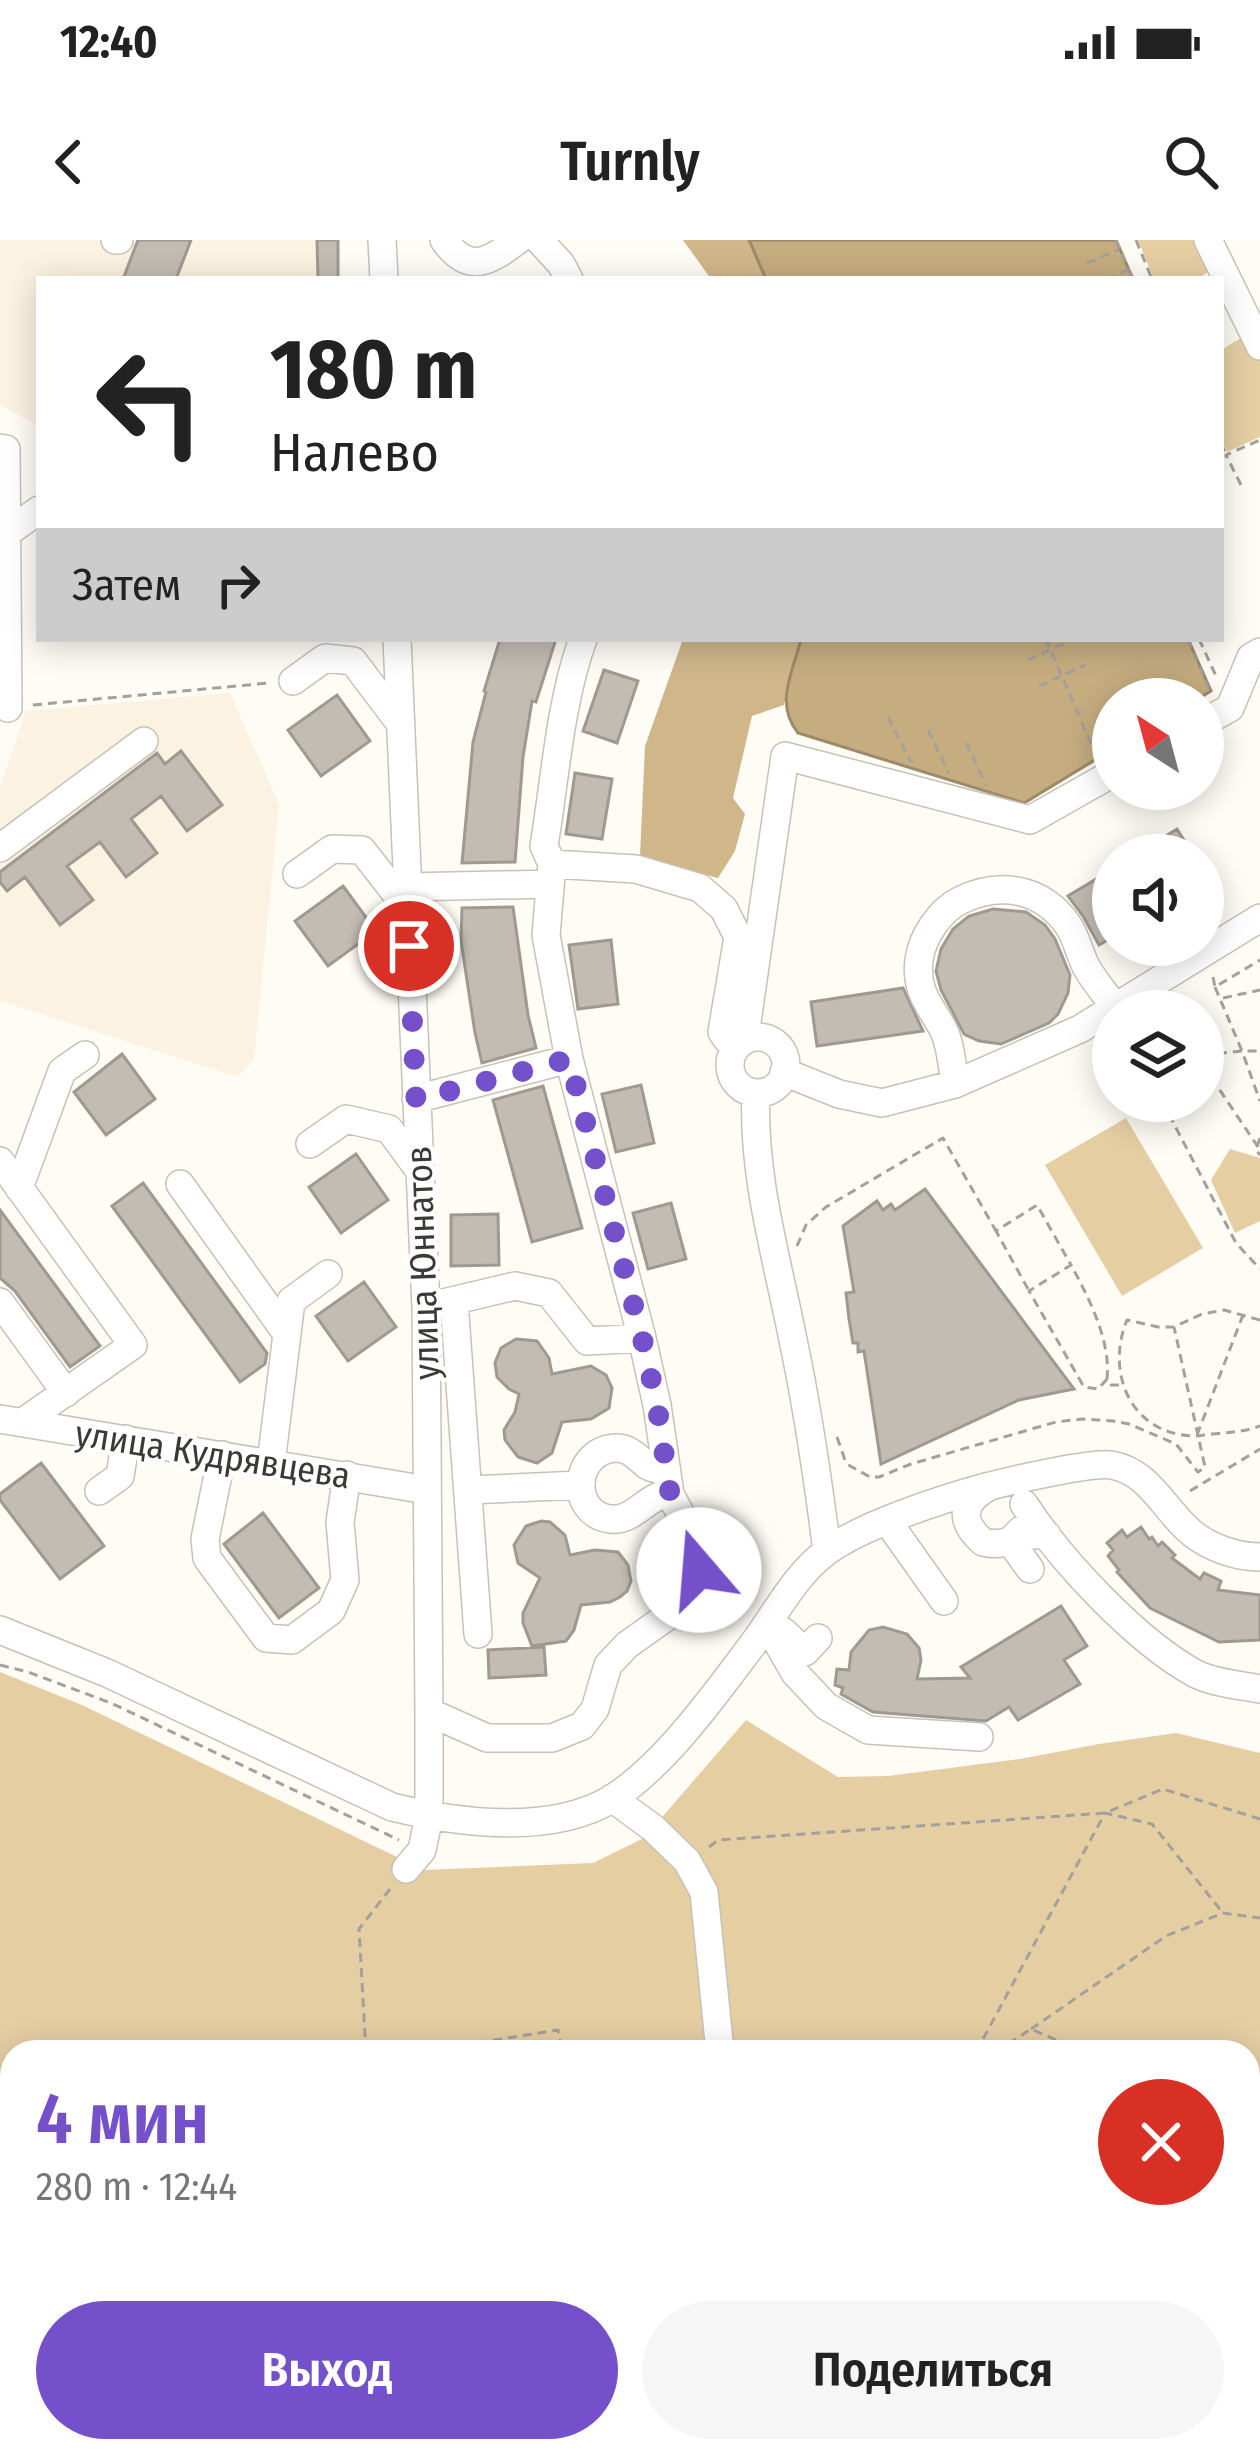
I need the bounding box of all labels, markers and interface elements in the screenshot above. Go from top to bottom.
text: 12:40 [60,15,158,69]
icon: back [36,129,102,195]
icon: search [1158,129,1224,195]
text: Turnly [560,130,700,194]
text: 180 m [270,319,477,420]
icon: left [72,324,228,480]
text: Налево [270,421,439,485]
icon: right [205,552,271,618]
text: Затем [72,558,181,612]
north arrow [1092,678,1224,810]
map controls [1092,678,1224,1122]
button: sound [1092,834,1224,966]
pin [358,895,460,997]
icon: arrive [376,913,442,979]
button: layers [1092,990,1224,1122]
street label: улица Юннатов [397,1145,449,1381]
street label: улица Кудрявцева [72,1412,354,1498]
position arrow [636,1507,762,1633]
text: 4 мин [36,2076,209,2162]
button: close [1098,2079,1224,2205]
text: 280 m · 12:44 [36,2164,237,2210]
button: Выход [36,2301,618,2439]
button: Поделиться [642,2301,1224,2439]

